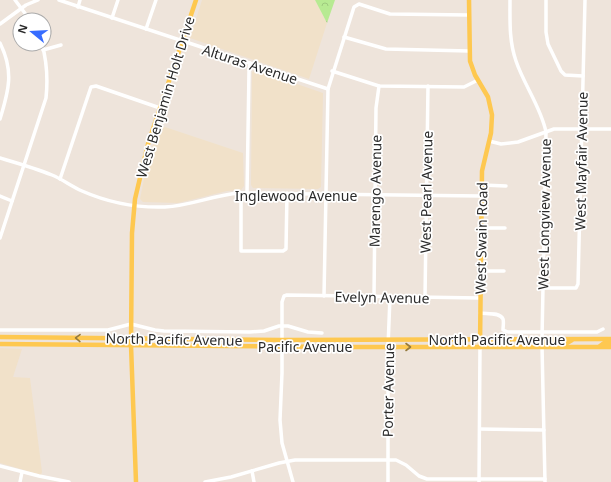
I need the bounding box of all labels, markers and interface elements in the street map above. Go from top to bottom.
north arrow [12,12,52,52]
street label: West Benjamin Holt Drive [131,14,199,180]
text: N [13,22,31,35]
street label: Alturas Avenue [200,40,300,88]
street label: West Mayfair Avenue [570,91,592,230]
street label: West Pearl Avenue [415,131,437,253]
street label: Marengo Avenue [365,135,385,247]
street label: West Longview Avenue [533,138,555,290]
street label: West Swain Road [471,182,491,294]
street label: Inglewood Avenue [235,186,357,205]
street label: Evelyn Avenue [334,287,430,307]
street label: North Pacific Avenue [105,328,243,350]
street label: North Pacific Avenue [429,330,566,349]
one-way arrow [75,334,81,342]
street label: Pacific Avenue [258,337,352,356]
street label: Porter Avenue [378,343,398,437]
one-way arrow [405,343,411,351]

